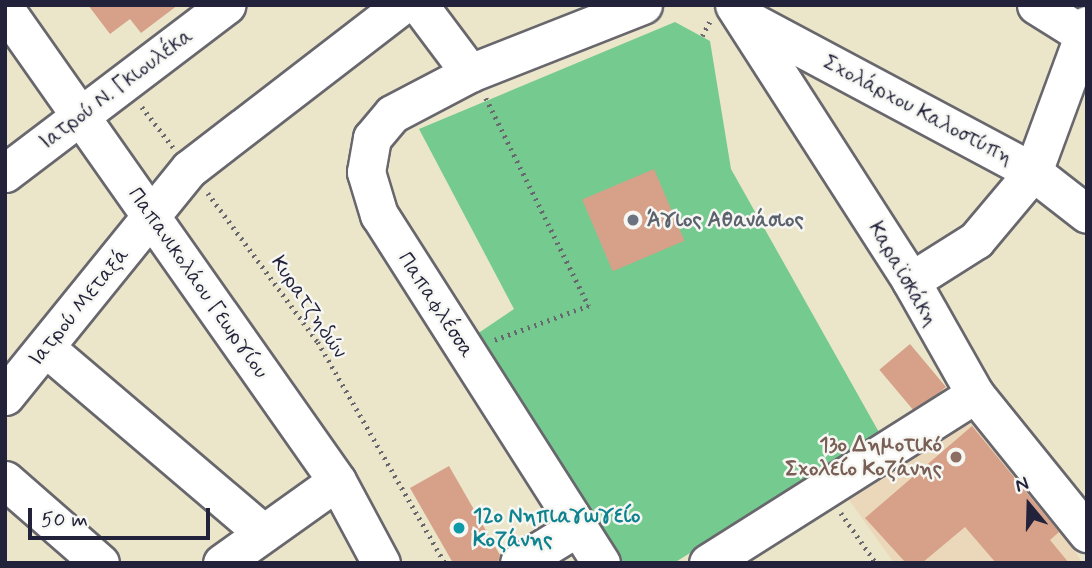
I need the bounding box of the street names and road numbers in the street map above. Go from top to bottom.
street label: Ιατρού N. Γκιουλέκα [34,23,198,155]
street label: Σχολάρχου Καλοστύπη [819,49,1017,171]
street label: Παπανικολάου Γεωργίου [123,183,273,383]
street label: Καραϊσκάκη [863,217,943,331]
street label: Ιατρού Μεταξά [24,243,134,371]
street label: Παπαφλέσσα [392,247,480,363]
street label: Κυρατζηδών [265,251,353,363]

